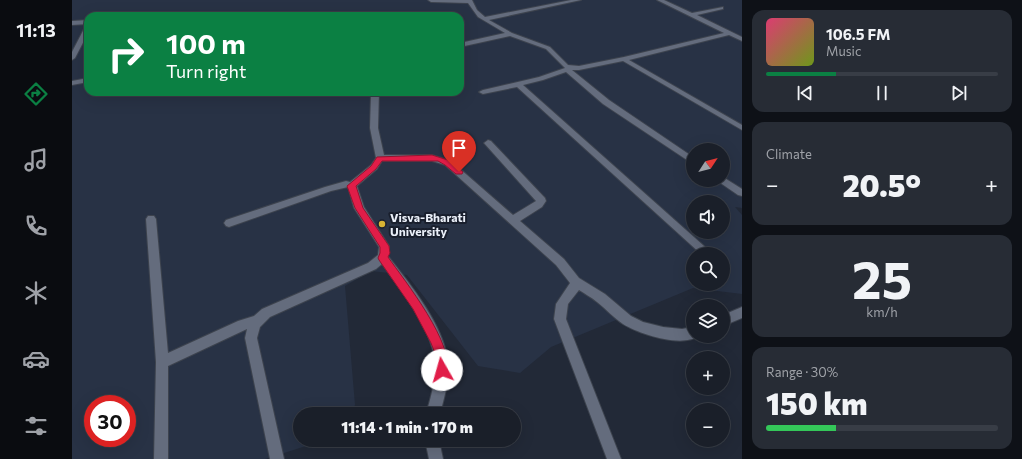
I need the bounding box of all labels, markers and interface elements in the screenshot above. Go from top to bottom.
text: 11:13 [16,19,56,41]
text: 106.5 FM [826,25,891,43]
text: 100 m [166,26,246,60]
icon: right [100,28,152,80]
text: Music [826,43,861,59]
text: Turn right [166,60,246,82]
icon: directions [22,80,50,108]
icon: previous [794,82,816,104]
icon: pause [871,82,893,104]
icon: next [948,82,970,104]
pin [442,131,476,172]
icon: arrive [448,137,470,159]
north arrow [686,143,730,187]
map controls [686,143,730,447]
icon: music [22,146,50,174]
text: Climate [766,146,812,162]
text: 20.5° [842,166,921,203]
text: − [766,171,779,198]
text: + [985,171,998,198]
button: sound [686,195,730,239]
place label: Visva-Bharati University [390,210,466,238]
icon: phone [22,212,50,240]
marker: Visva-Bharati University [377,219,387,229]
text: 25 [852,246,912,310]
button: search [686,247,730,291]
icon: climate [22,279,50,307]
button: layers [686,299,730,343]
text: km/h [866,304,898,320]
icon: car [22,345,50,373]
position arrow [421,349,463,391]
button: + [686,351,730,395]
text: Range · 30% [766,364,838,380]
text: 150 km [766,384,867,421]
speed limit sign: 30 [84,395,136,447]
button: − [686,403,730,447]
icon: filters [22,412,50,440]
text: 11:14 · 1 min · 170 m [341,418,473,436]

